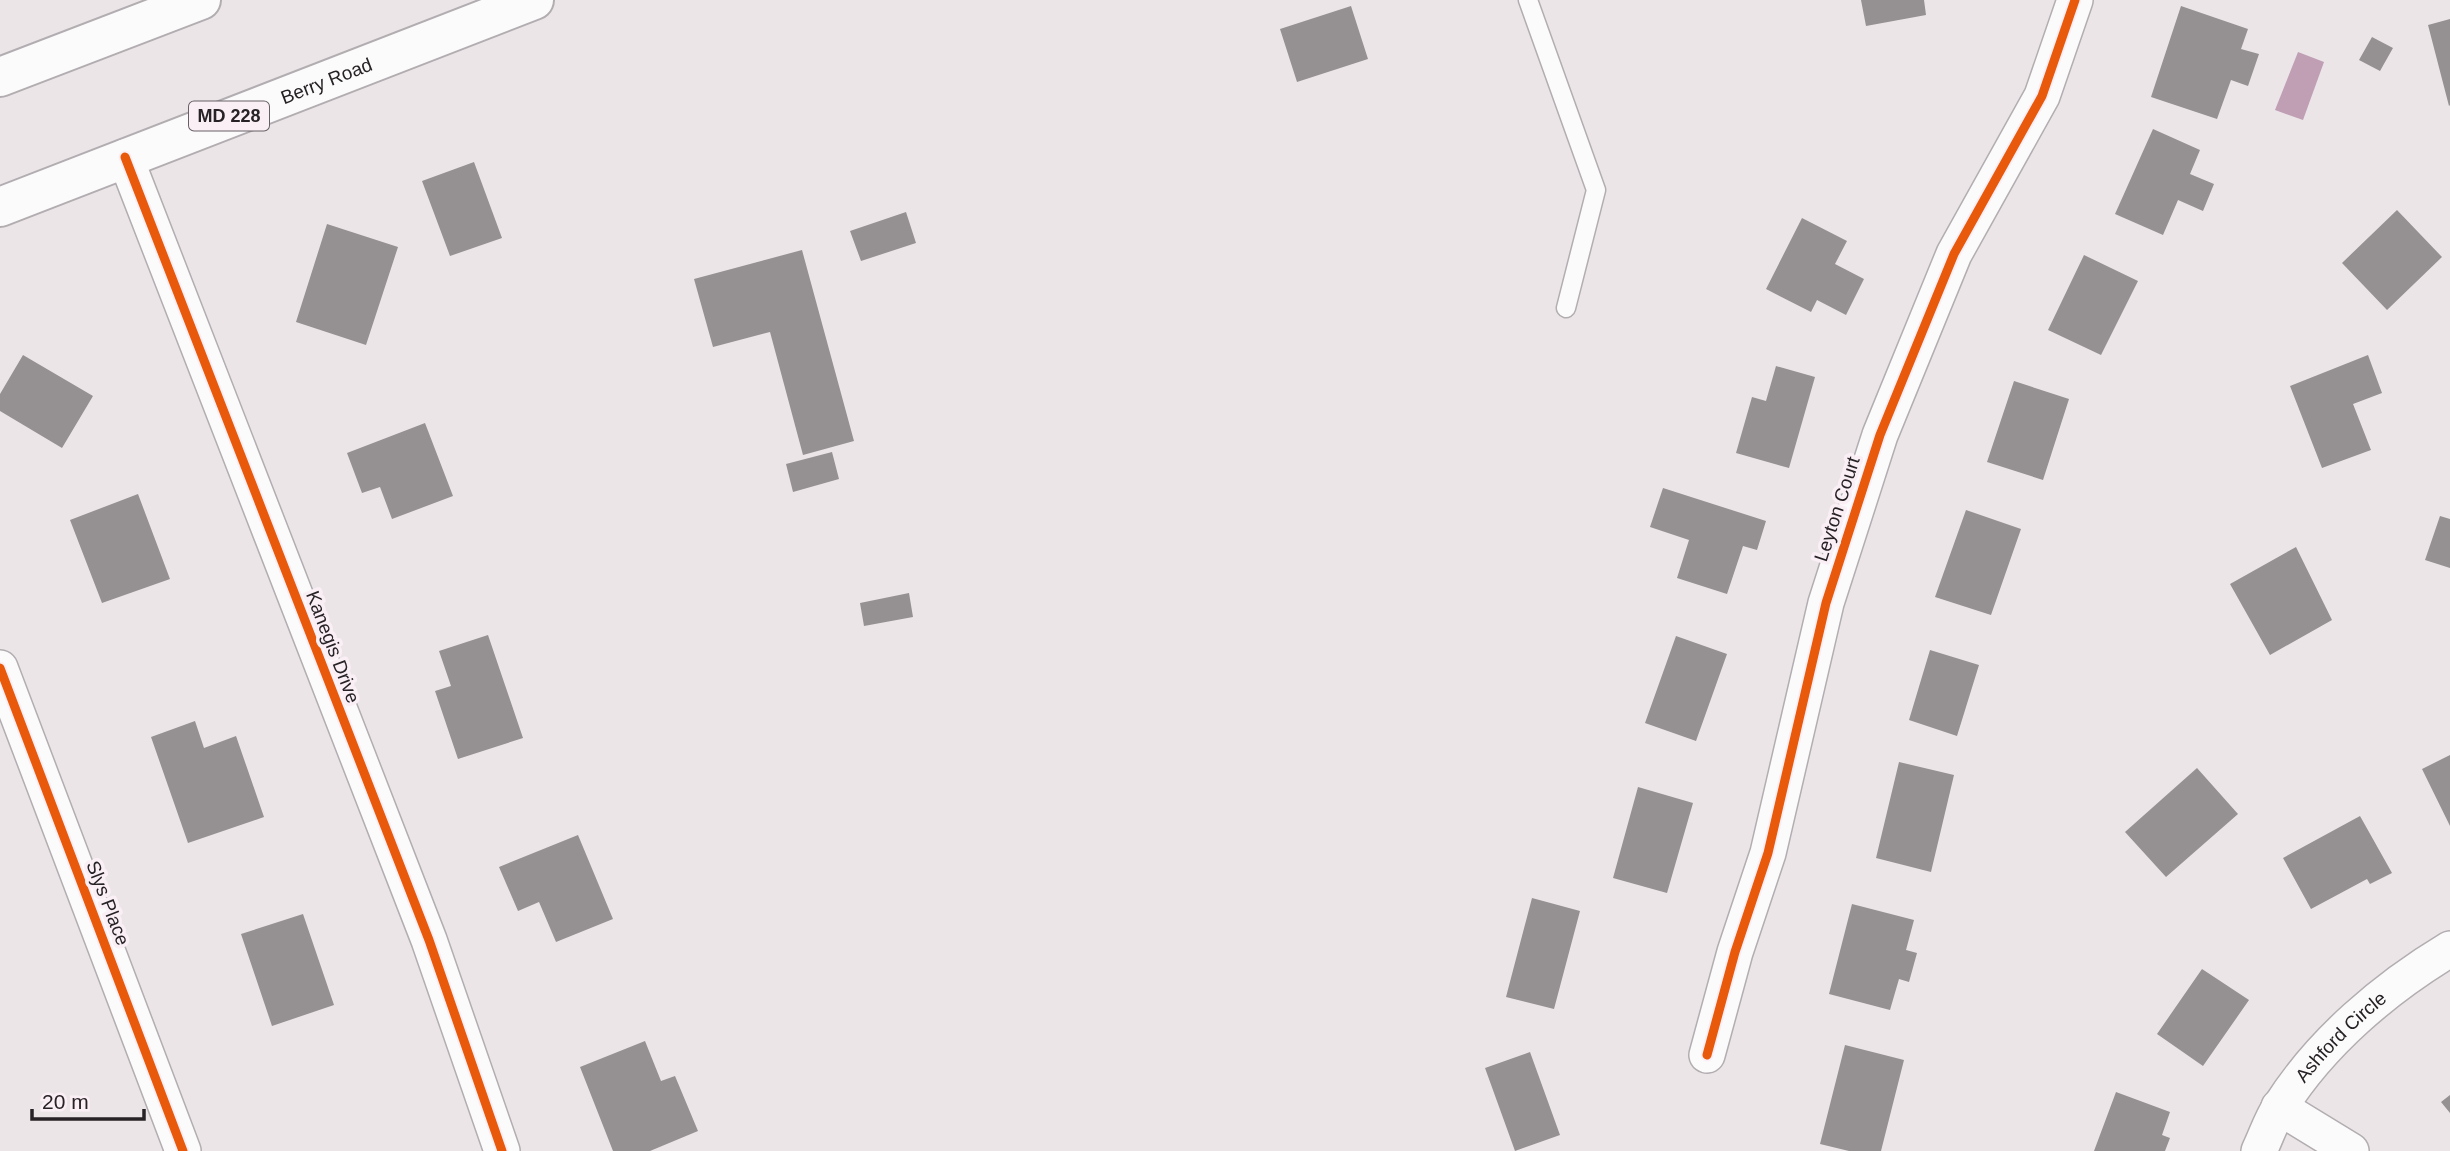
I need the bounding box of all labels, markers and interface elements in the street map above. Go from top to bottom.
street label: Berry Road [278,53,375,108]
road number: MD 228 [189,102,269,131]
street label: Leyton Court [1810,453,1864,564]
street label: Kanegis Drive [302,588,364,706]
street label: Slys Place [82,858,134,948]
street label: Ashford Circle [2291,987,2390,1086]
scale bar [32,1078,144,1122]
text: 20 m [42,1090,89,1113]

